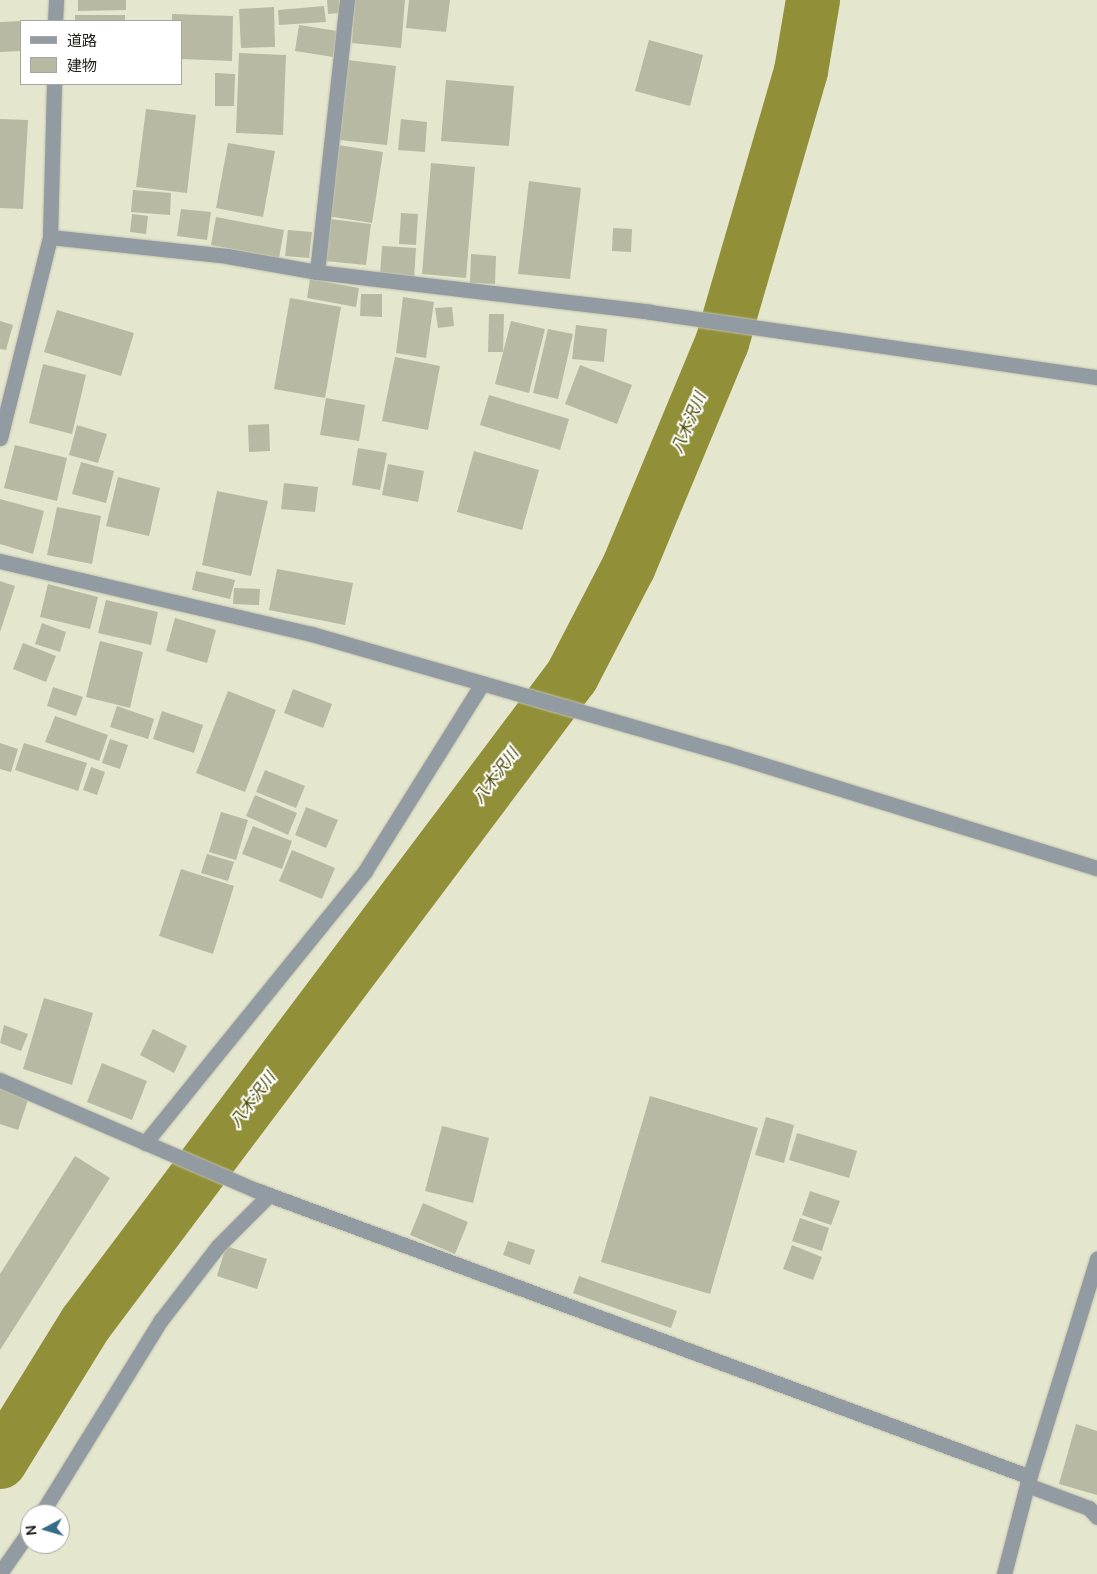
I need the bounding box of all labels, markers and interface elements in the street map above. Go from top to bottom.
legend [20,20,182,85]
text: 道路 [67,31,97,51]
text: 建物 [67,56,97,76]
water label: 八木沢川 [668,390,710,456]
water label: 八木沢川 [469,745,523,807]
water label: 八木沢川 [226,1069,280,1131]
north arrow [20,1504,70,1554]
text: N [22,1524,41,1536]

